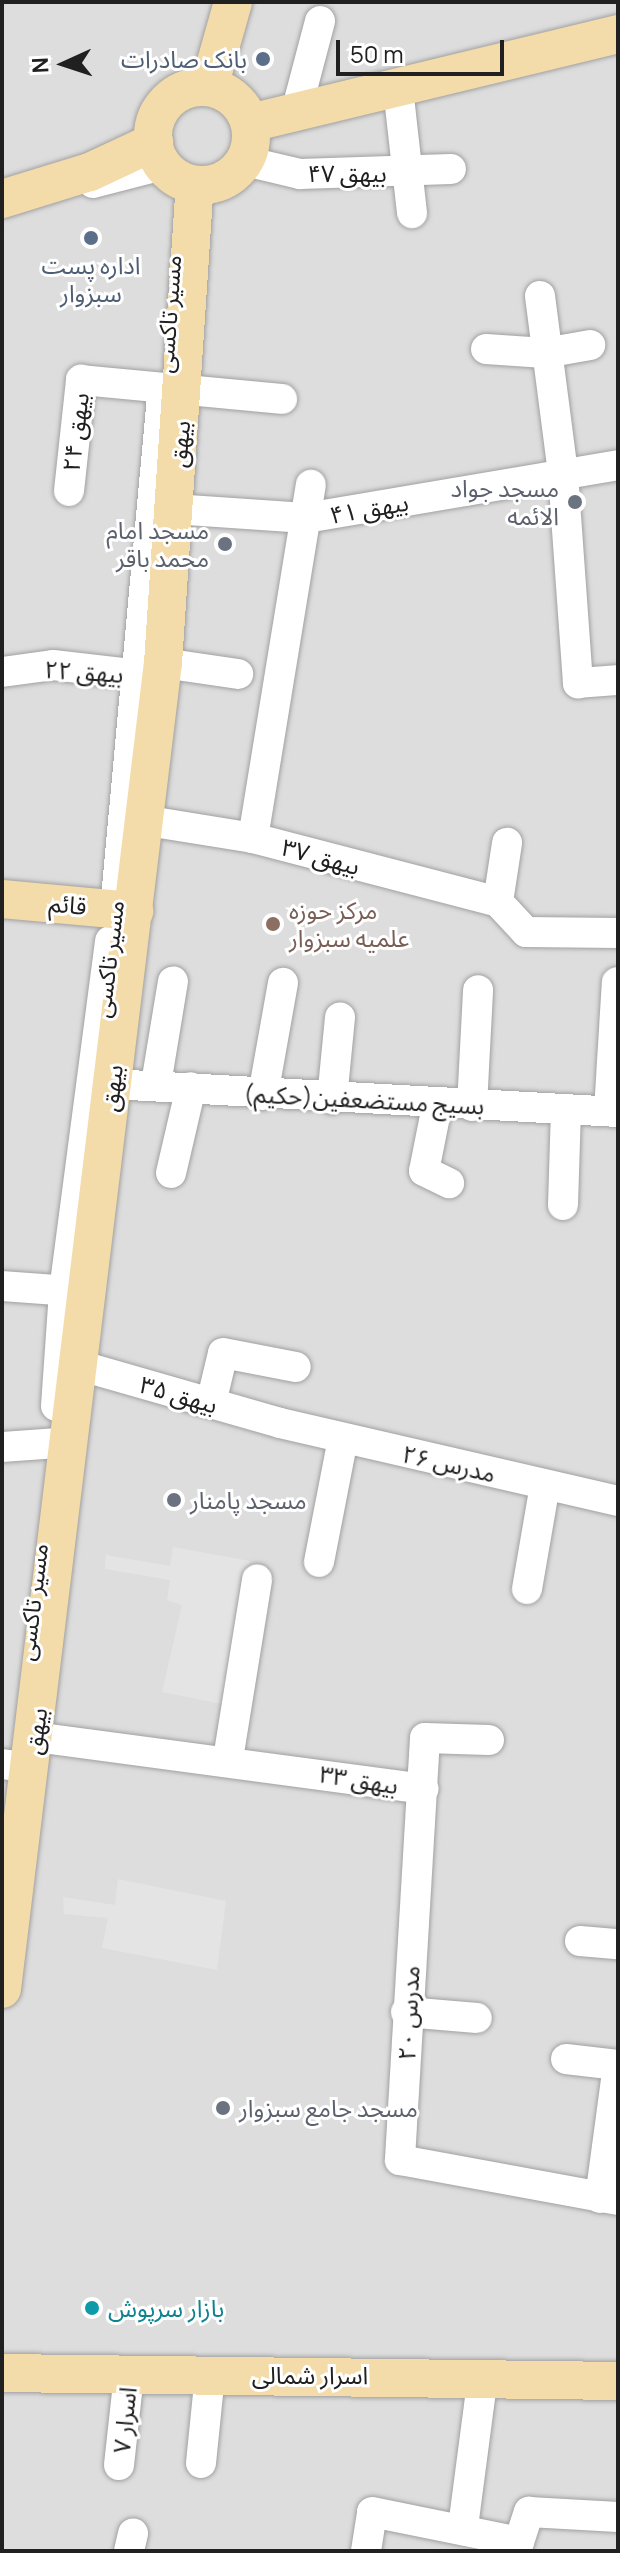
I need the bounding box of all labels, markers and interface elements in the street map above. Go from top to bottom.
north arrow [24,24,104,104]
scale bar [340,24,508,74]
text: 50 m [350,37,404,70]
place label: بانک صادرات [121,45,247,73]
marker: بانک صادرات [254,50,272,68]
text: N [25,57,55,74]
street label: بیهق ۴۷ [307,159,387,187]
marker: اداره پست سبزوار [82,229,100,247]
place label: اداره پست سبزوار [41,251,141,307]
street label: مسیر تاکسی [150,254,186,374]
street label: بیهق ۲۴ [56,391,94,473]
street label: بیهق [163,419,195,469]
place label: مسجد جواد الائمه [451,474,559,530]
street label: بیهق ۴۱ [327,487,411,529]
marker: مسجد جواد الائمه [566,493,584,511]
place label: مسجد امام محمد باقر [106,516,209,572]
marker: مسجد امام محمد باقر [216,535,234,553]
street label: بیهق ۲۲ [43,654,125,688]
street label: بیهق ۳۷ [279,832,363,880]
street label: قائم [48,888,88,920]
place label: مرکز حوزه علمیه سبزوار [289,896,409,952]
street label: مسیر تاکسی [86,899,130,1019]
marker: مرکز حوزه علمیه سبزوار [264,915,282,933]
street label: بیهق [94,1063,128,1113]
street label: بسیج مستضعفین(حکیم) [243,1078,485,1120]
street label: بیهق ۳۵ [137,1369,221,1419]
street label: مدرس ۲۶ [400,1438,498,1488]
place label: مسجد پامنار [190,1486,307,1514]
marker: مسجد پامنار [165,1491,183,1509]
street label: مسیر تاکسی [10,1542,54,1662]
street label: بیهق [17,1706,53,1756]
street label: بیهق ۳۳ [318,1759,400,1799]
street label: مدرس ۲۰ [391,1965,425,2061]
place label: مسجد جامع سبزوار [239,2094,418,2122]
marker: مسجد جامع سبزوار [214,2099,232,2117]
place label: بازار سرپوش [108,2294,224,2322]
marker: بازار سرپوش [83,2299,101,2317]
street label: اسرار شمالی [252,2361,368,2389]
street label: اسرار ۷ [106,2385,142,2455]

